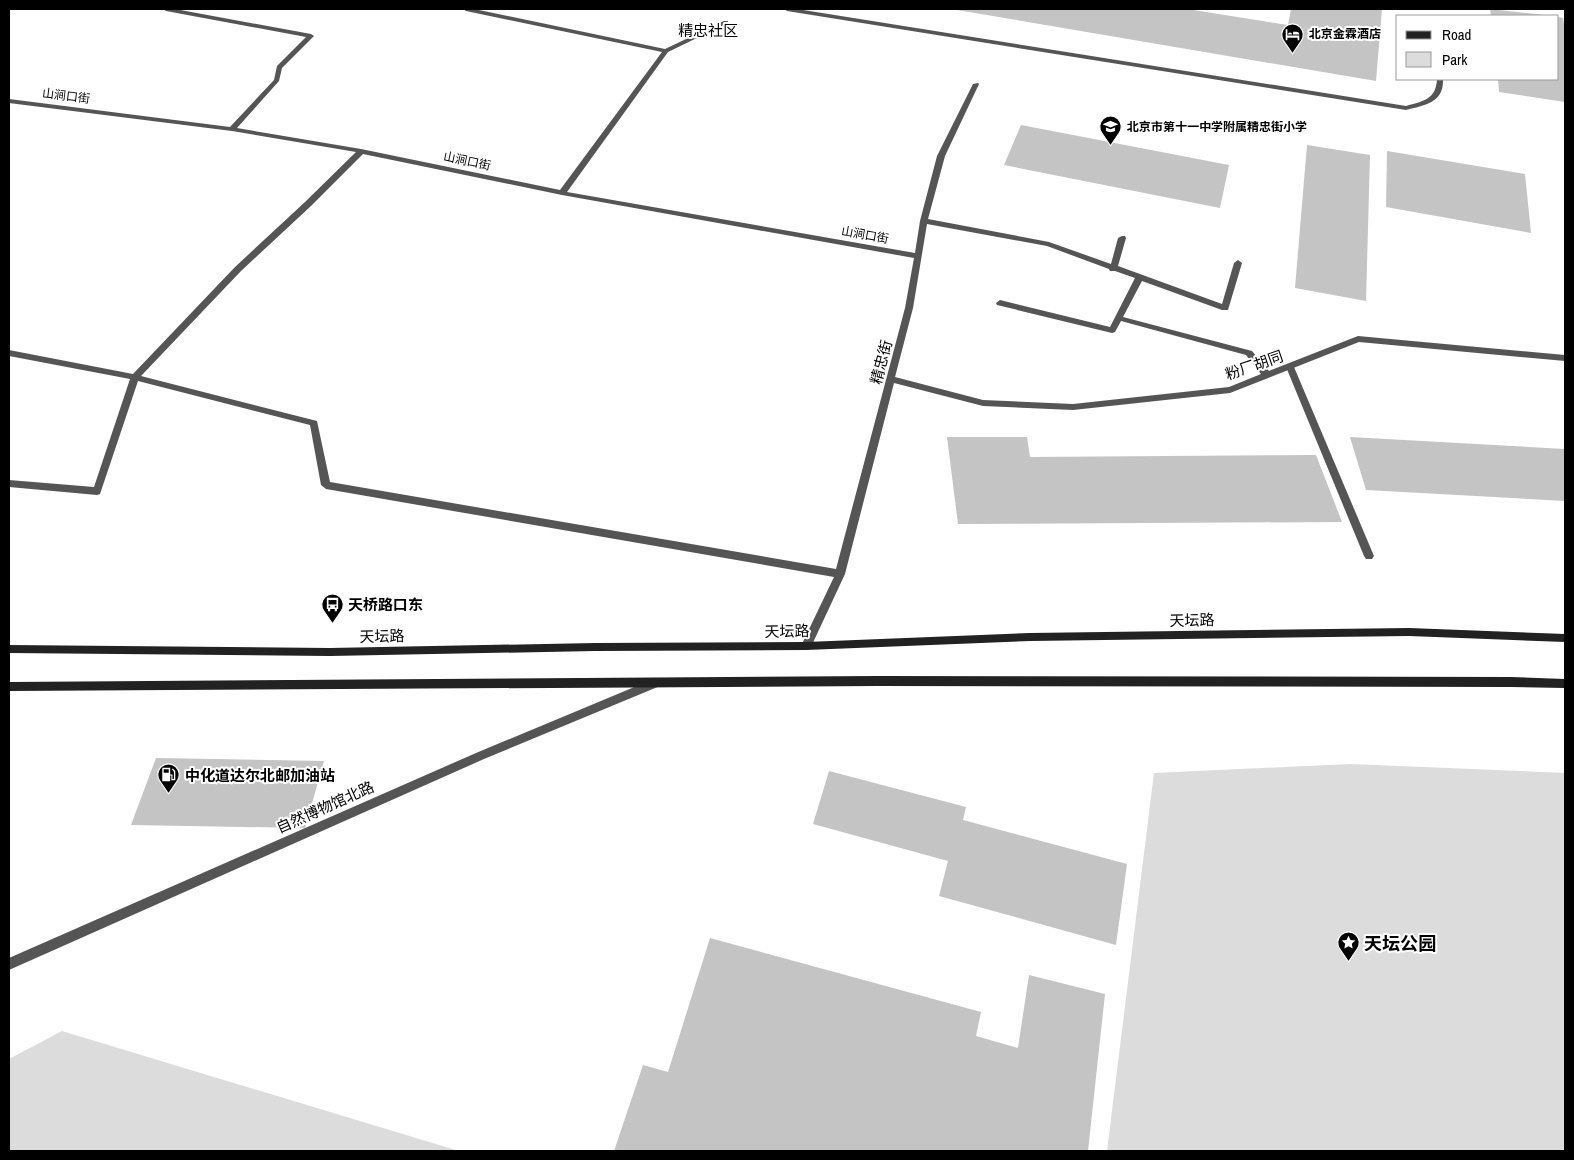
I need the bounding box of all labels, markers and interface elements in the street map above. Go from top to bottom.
legend [1396,15,1559,80]
district label: 精忠社区 [678,20,738,41]
hotel icon: 北京金霖酒店 [1281,22,1305,53]
text: Road [1442,24,1471,45]
place label: 北京金霖酒店 [1309,26,1381,42]
text: Park [1442,49,1468,70]
street label: 山涧口街 [41,85,91,107]
school or university icon: 北京市第十一中学附属精忠街小学 [1099,115,1123,146]
place label: 北京市第十一中学附属精忠街小学 [1127,119,1307,135]
street label: 山涧口街 [442,148,492,174]
street label: 山涧口街 [840,223,890,247]
street label: 精忠街 [865,338,897,386]
street label: 粉厂胡同 [1222,345,1286,385]
bus stop icon: 天桥路口东 [320,592,344,623]
place label: 天桥路口东 [348,594,423,615]
street label: 天坛路 [1169,609,1215,631]
street label: 天坛路 [764,620,810,642]
street label: 天坛路 [359,625,405,647]
fuel station icon: 中化道达尔北邮加油站 [157,763,181,794]
place label: 中化道达尔北邮加油站 [185,765,335,786]
street label: 自然博物馆北路 [273,776,377,838]
place icon: 天坛公园 [1336,931,1360,962]
place label: 天坛公园 [1364,931,1436,956]

